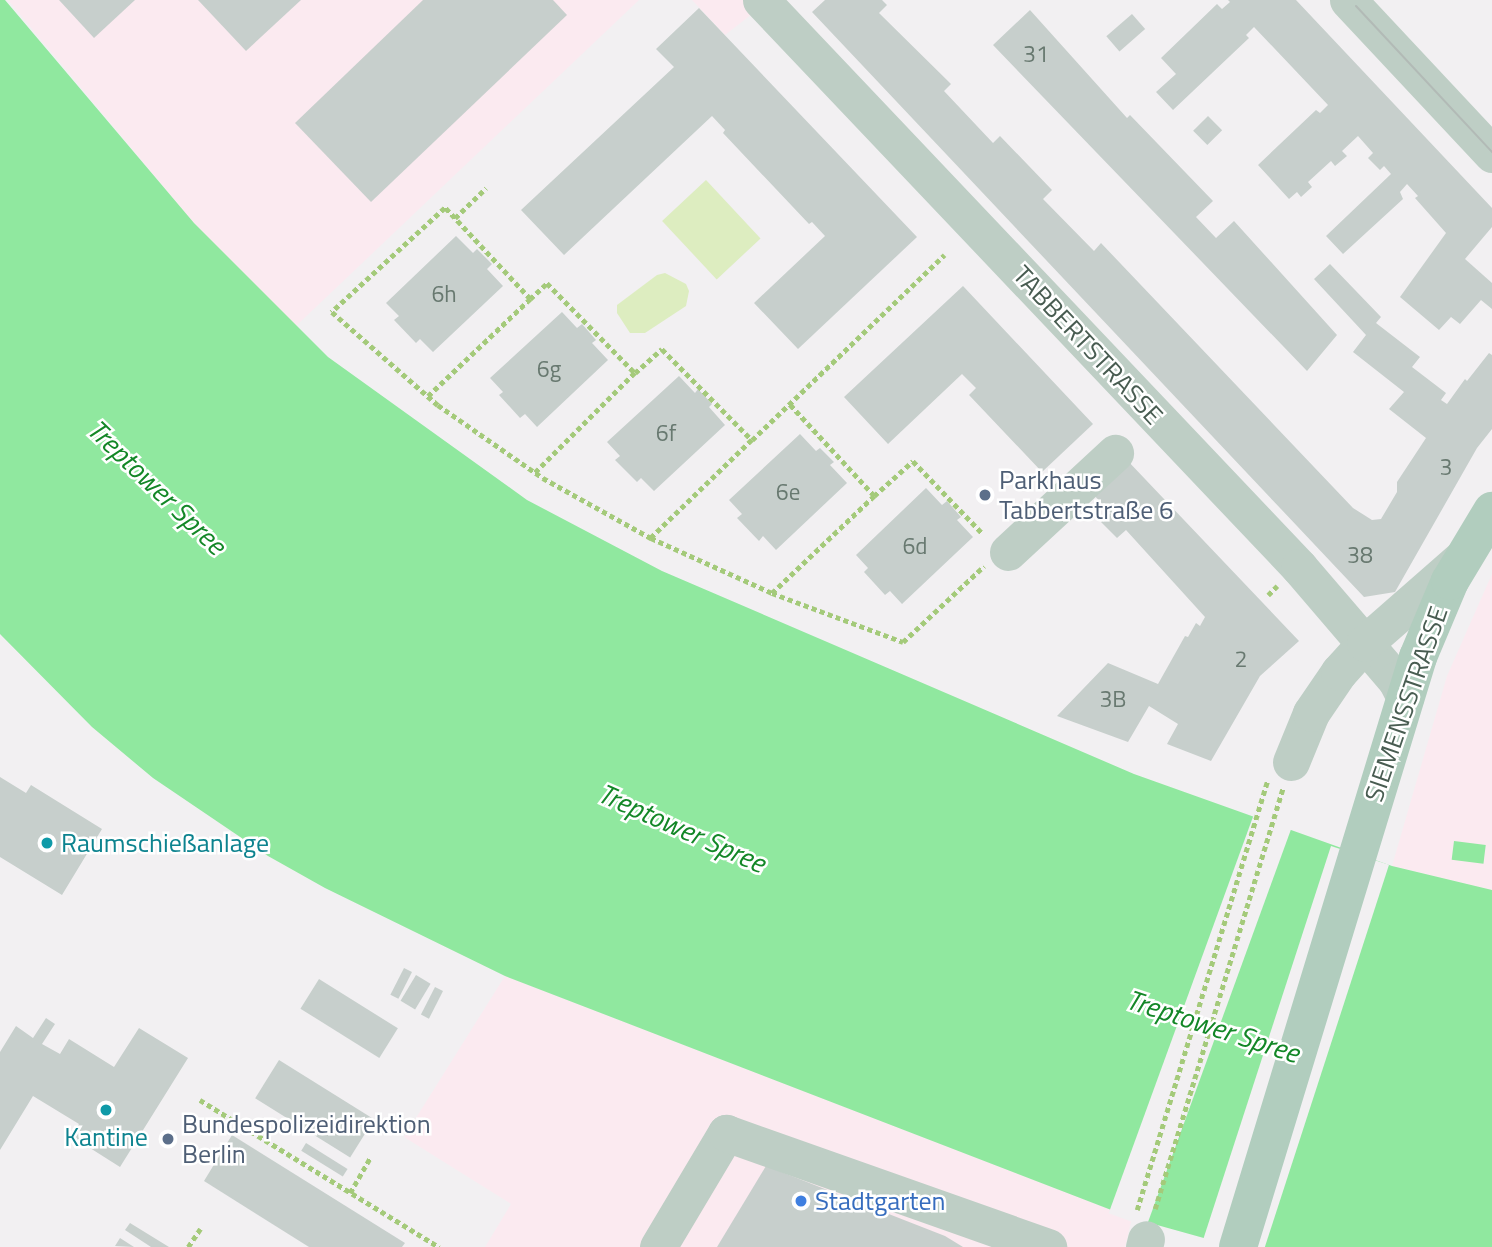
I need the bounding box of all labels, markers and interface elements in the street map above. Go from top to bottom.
house number: 31 [1023,40,1049,68]
street label: TABBERTSTRASSE [1007,259,1169,431]
house number: 6h [431,280,457,308]
house number: 6g [537,355,561,383]
water label: Treptower Spree [81,413,233,561]
house number: 6f [656,419,676,447]
house number: 3 [1440,453,1452,481]
place label: Parkhaus Tabbertstraße 6 [999,464,1174,526]
house number: 6e [776,478,800,506]
marker: Parkhaus Tabbertstraße 6 [977,487,993,503]
house number: 6d [902,532,928,560]
house number: 38 [1347,541,1373,569]
street label: SIEMENSSTRASSE [1358,602,1454,806]
house number: 2 [1235,645,1247,673]
house number: 3B [1099,685,1127,713]
water label: Treptower Spree [593,776,771,880]
place label: Raumschießanlage [61,827,269,859]
marker: Raumschießanlage [39,835,55,851]
water label: Treptower Spree [1122,982,1304,1070]
marker: Kantine [98,1102,114,1118]
place label: Bundespolizeidirektion Berlin [182,1108,431,1170]
place label: Kantine [64,1121,148,1153]
marker: Bundespolizeidirektion Berlin [160,1131,176,1147]
place label: Stadtgarten [815,1185,945,1217]
marker: Stadtgarten [793,1193,809,1209]

